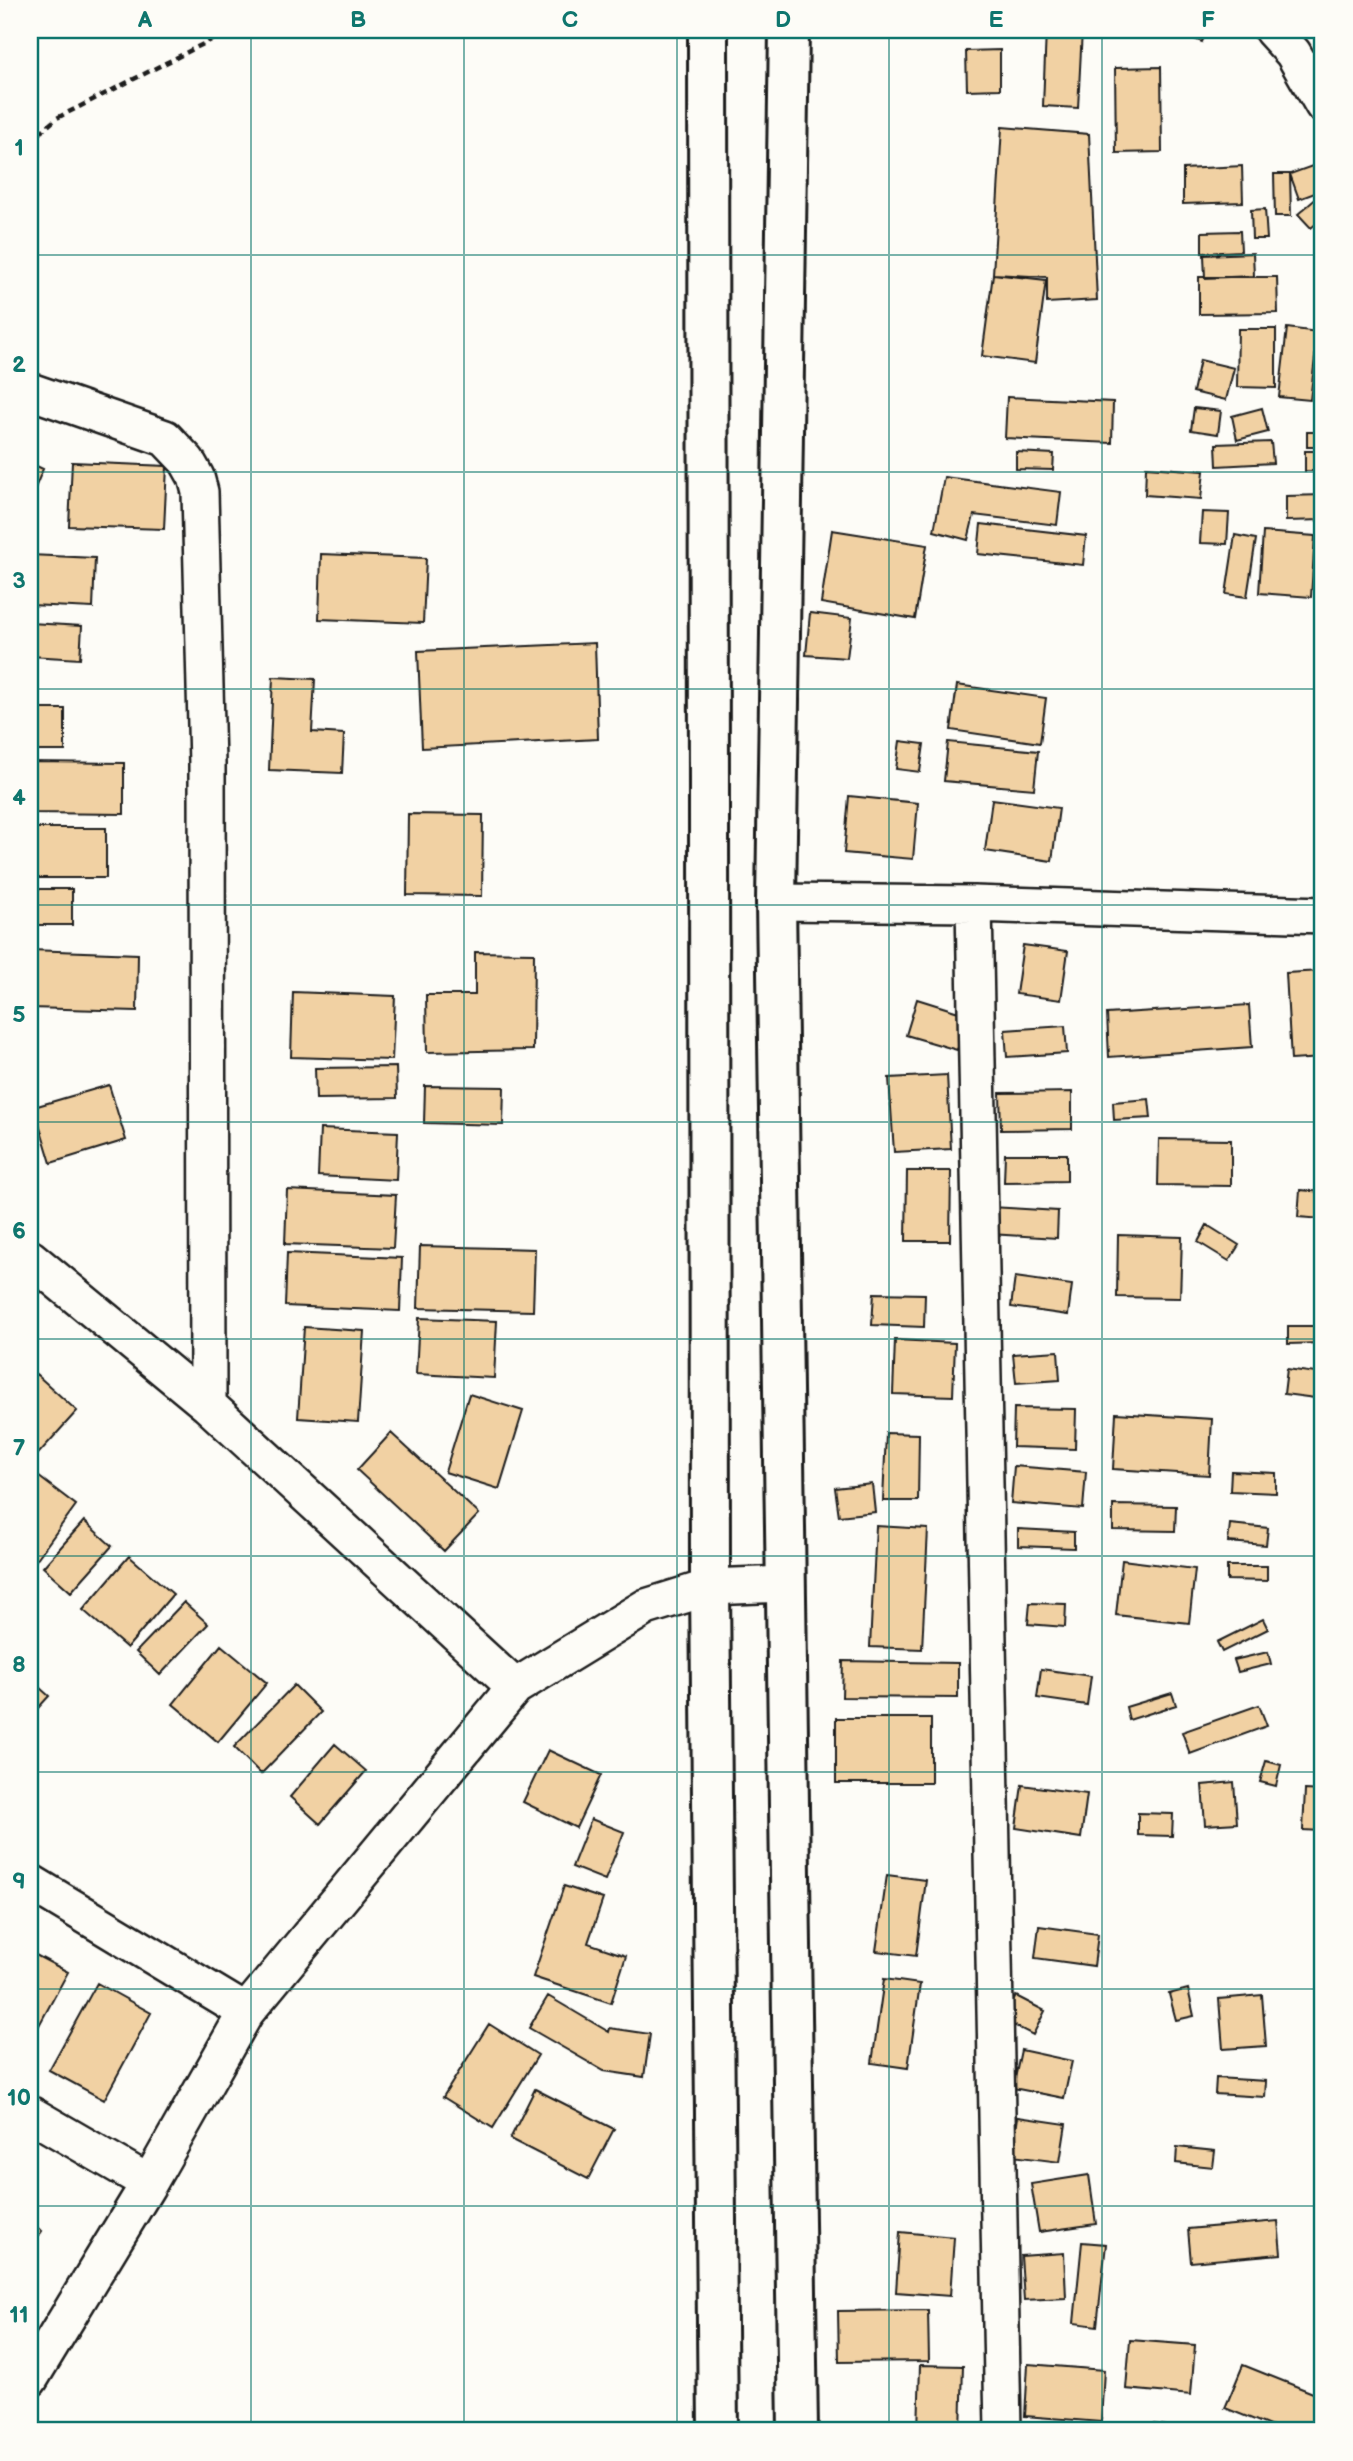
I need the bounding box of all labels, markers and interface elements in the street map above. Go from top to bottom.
text: A [137,6,153,34]
text: B [350,6,366,34]
text: C [562,6,578,34]
text: D [775,6,791,34]
text: E [989,6,1004,34]
text: F [1201,6,1215,34]
text: 1 [14,134,24,162]
text: 2 [12,351,26,379]
text: 3 [12,567,26,595]
text: 4 [12,784,26,812]
text: 5 [12,1001,26,1029]
text: 6 [12,1217,26,1245]
text: 7 [13,1434,26,1462]
text: 8 [12,1651,26,1679]
text: 9 [12,1868,26,1896]
text: 10 [7,2084,31,2112]
text: 11 [9,2301,29,2329]

